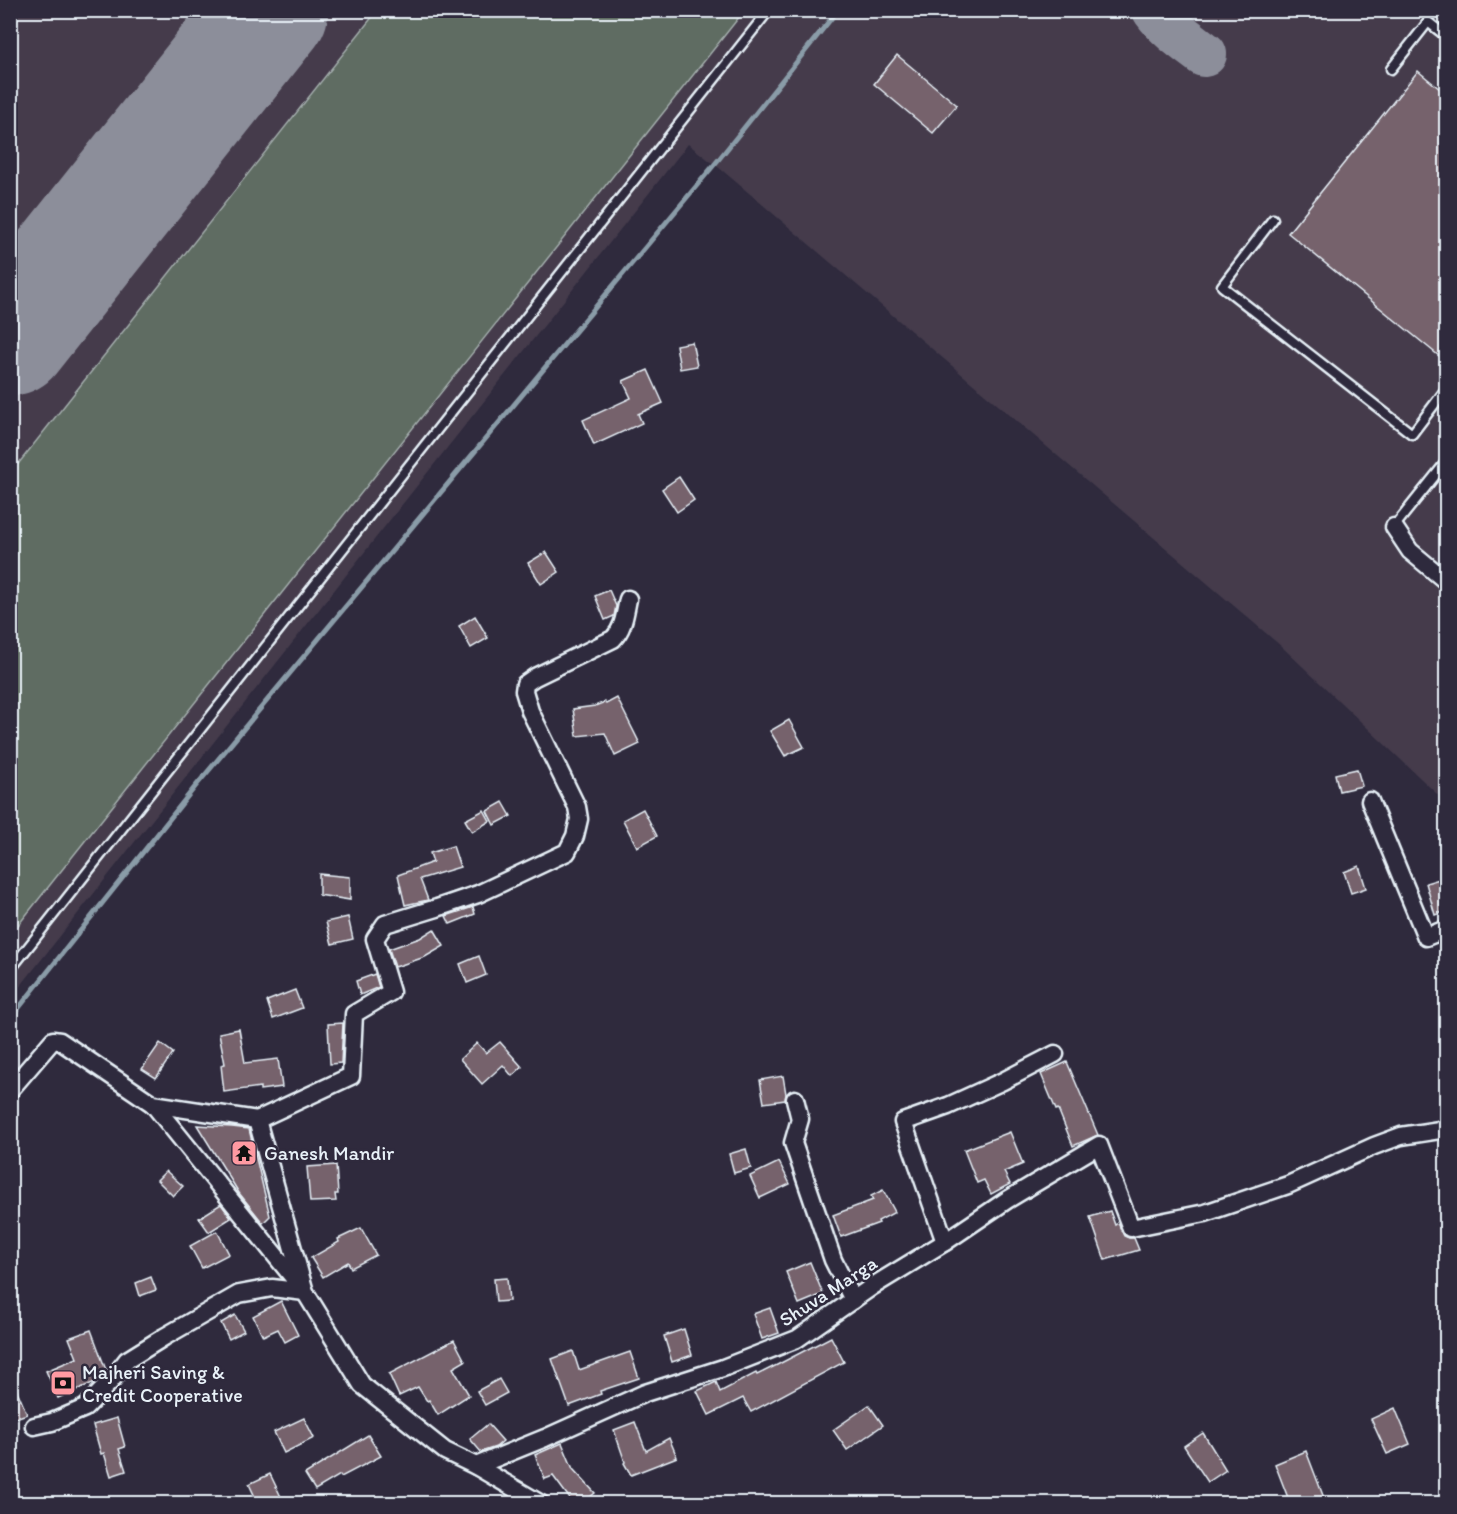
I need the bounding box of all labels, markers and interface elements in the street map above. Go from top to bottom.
temple icon: Ganesh Mandir [229,1138,259,1168]
place label: Ganesh Mandir [264,1141,394,1165]
street label: Shuva Marga [775,1250,882,1332]
place label: Majheri Saving & Credit Cooperative [82,1360,243,1407]
bank icon: Majheri Saving & Credit Cooperative [48,1368,78,1398]

